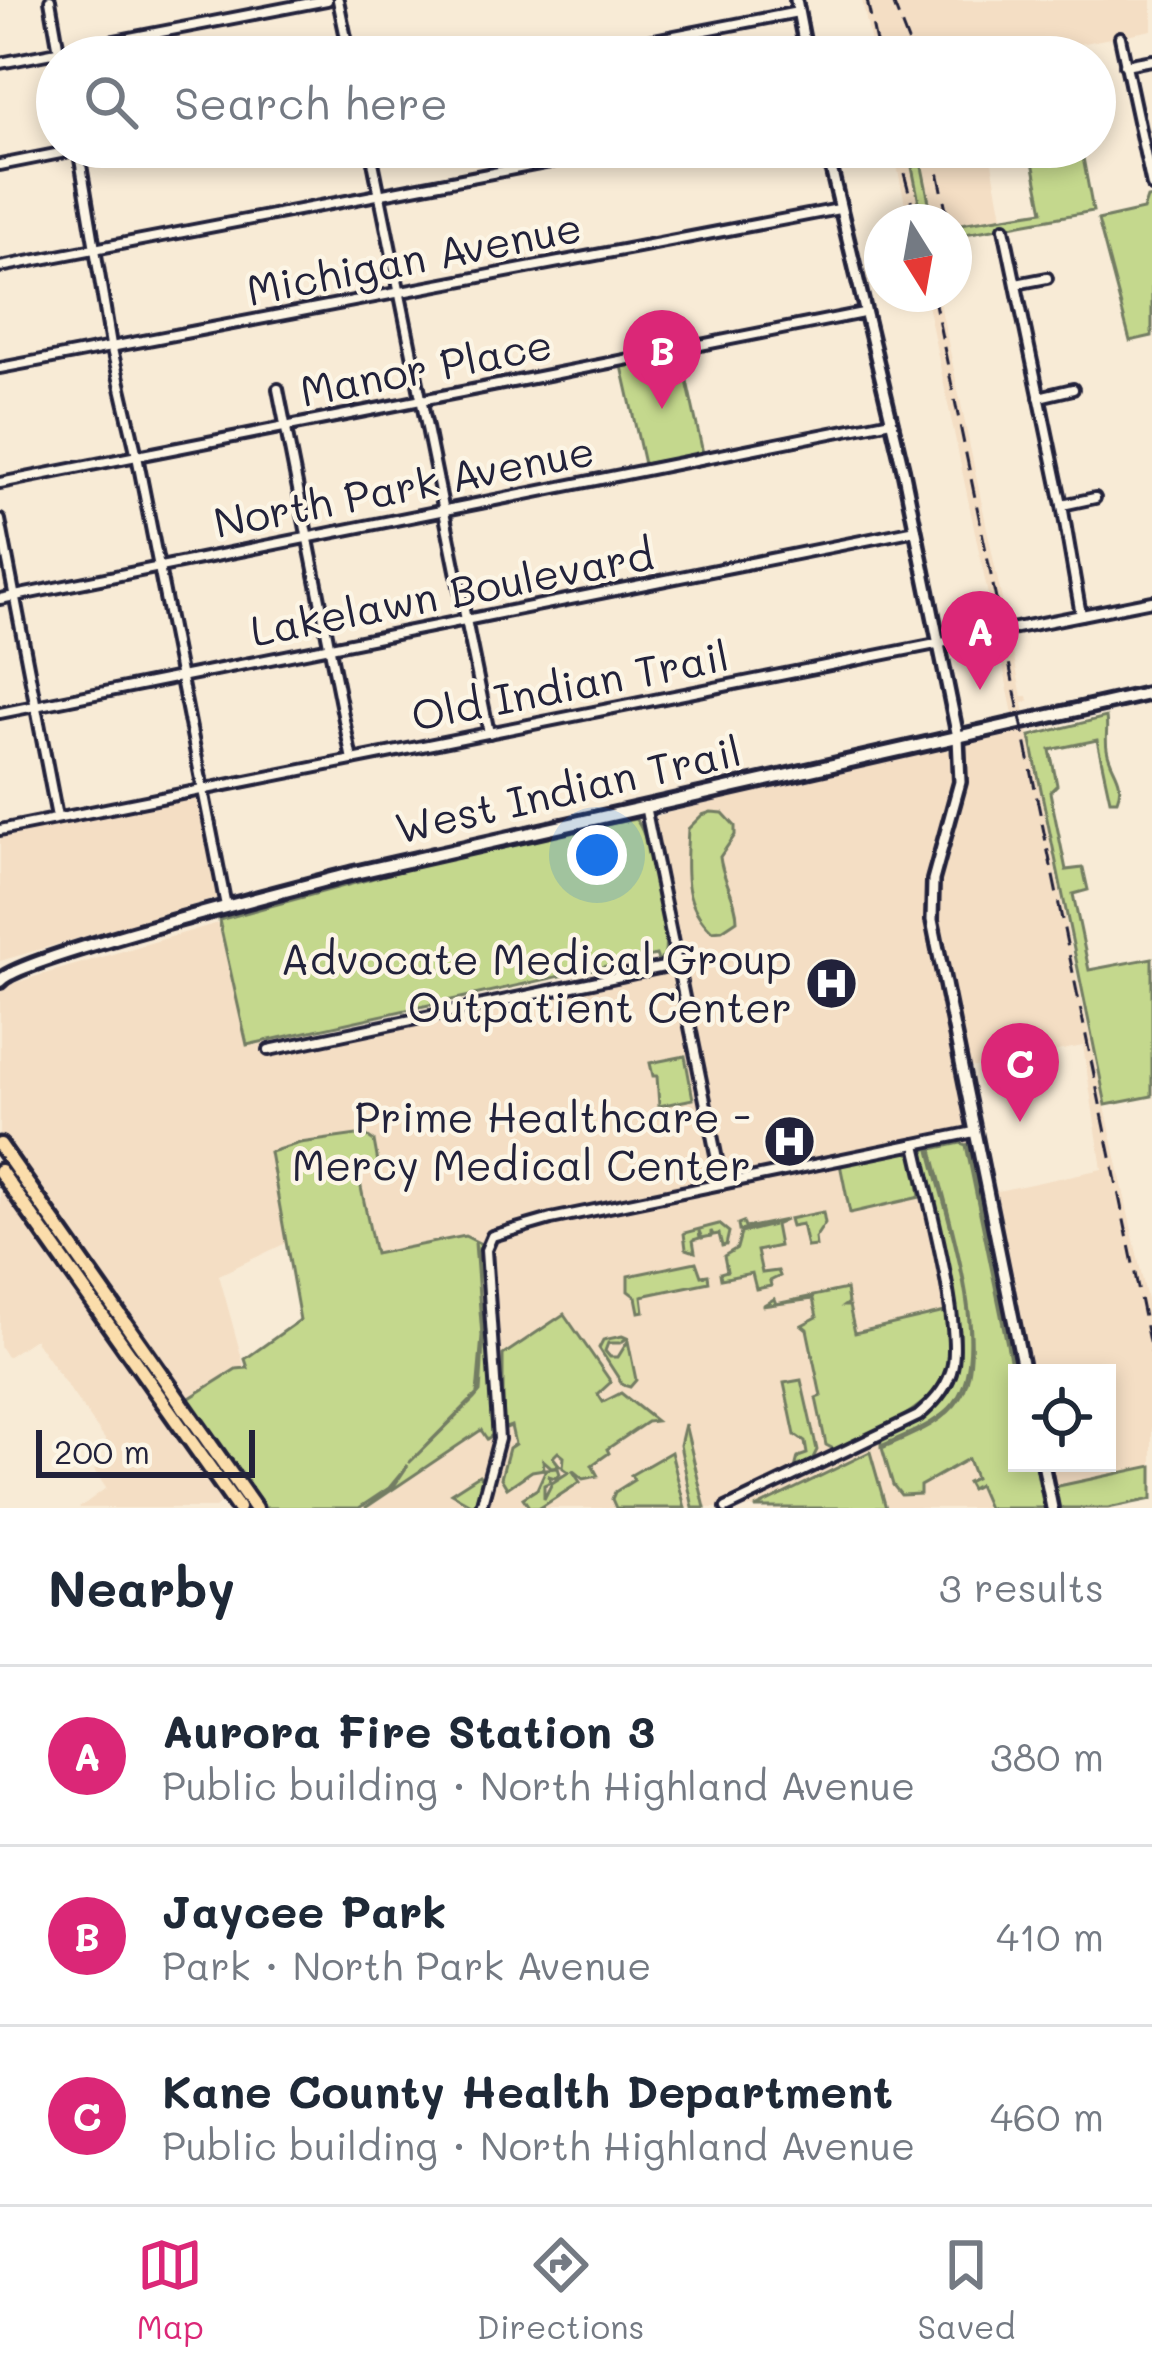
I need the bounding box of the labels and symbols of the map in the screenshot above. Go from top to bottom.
street label: Michigan Avenue [242,198,586,317]
north arrow [864,204,972,312]
pin: B [623,310,701,409]
street label: Manor Place [295,315,556,418]
street label: North Park Avenue [209,422,599,549]
street label: Lakelawn Boulevard [246,525,658,658]
pin: A [941,591,1019,690]
street label: Old Indian Trail [406,627,733,742]
street label: West Indian Trail [389,722,746,855]
your location [567,825,627,885]
place label: Advocate Medical Group Outpatient Center [281,931,792,1034]
hospital icon: Advocate Medical Group Outpatient Center [803,956,859,1012]
pin: C [981,1023,1059,1122]
place label: Prime Healthcare - Mercy Medical Center [292,1089,751,1192]
hospital icon: Prime Healthcare - Mercy Medical Center [762,1114,818,1170]
scale bar [36,1424,255,1477]

